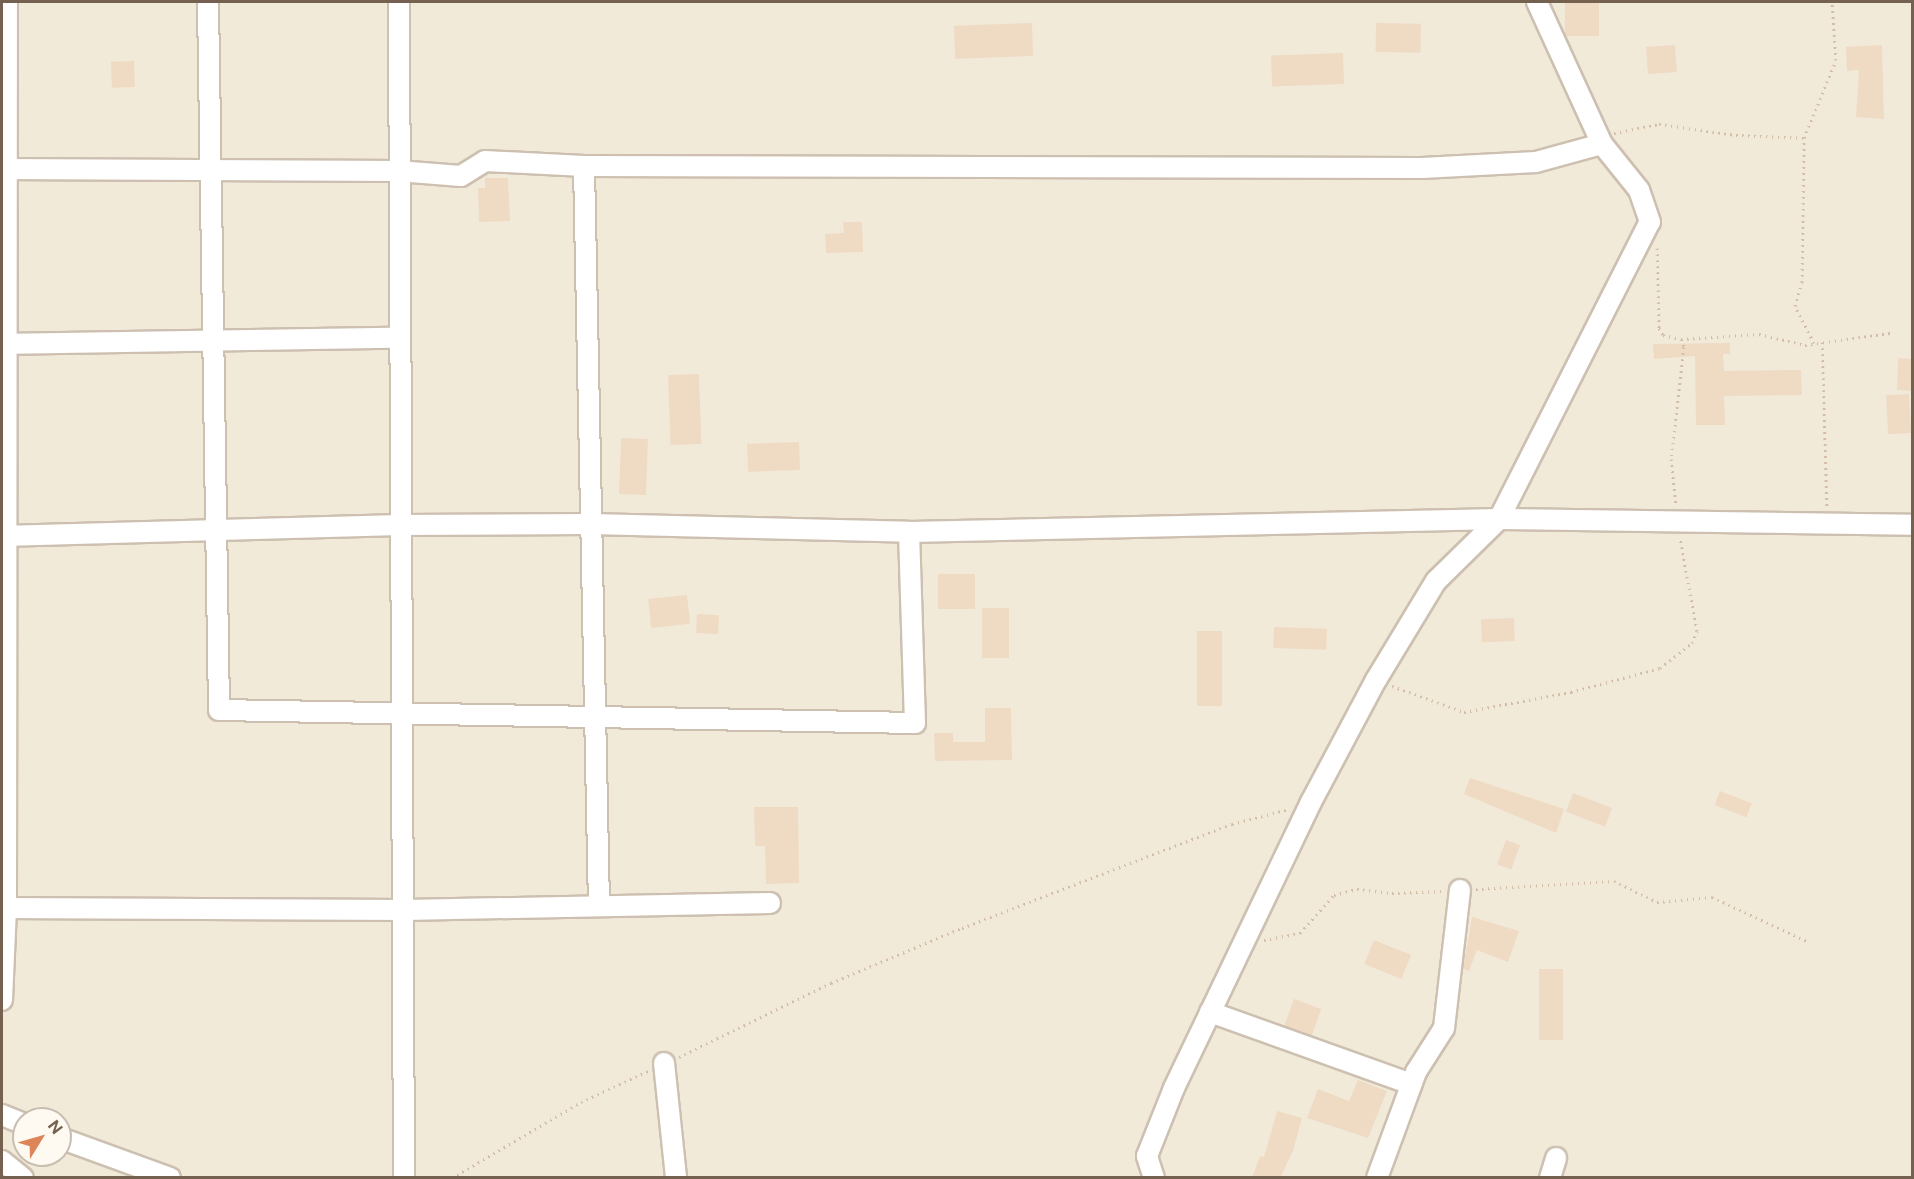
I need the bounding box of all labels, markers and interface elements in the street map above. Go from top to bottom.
north arrow [12,1107,72,1167]
text: N [44,1116,67,1138]

